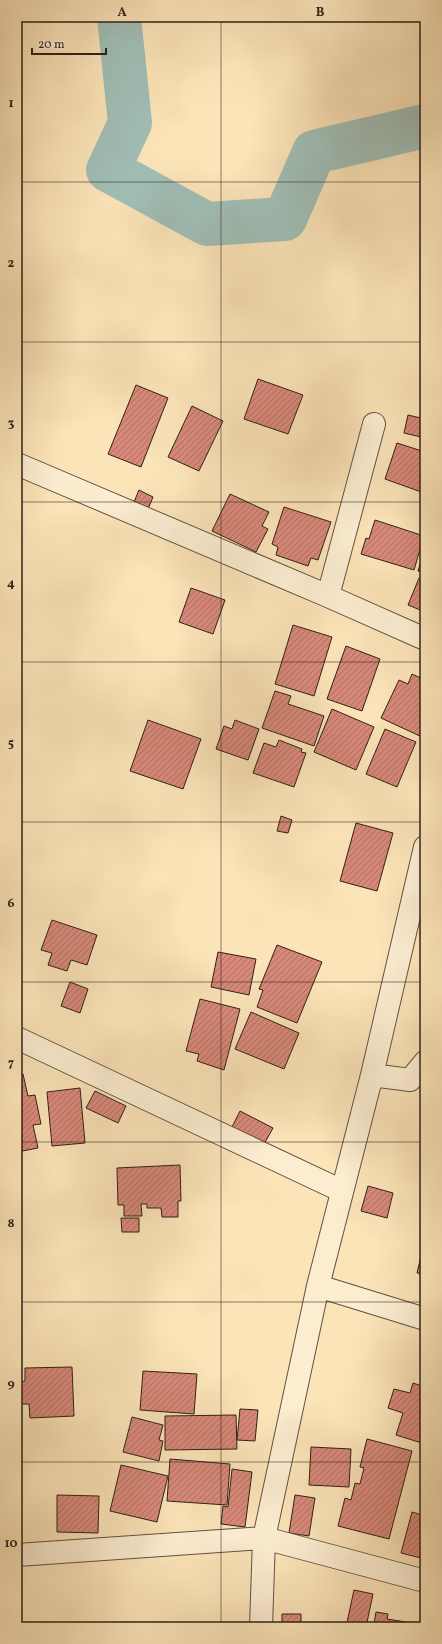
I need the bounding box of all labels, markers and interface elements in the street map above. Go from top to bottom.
text: A [117,4,127,22]
text: B [316,4,325,22]
scale bar [32,30,106,56]
text: 20 m [38,37,65,53]
text: 1 [8,95,14,113]
text: 2 [8,255,15,273]
text: 3 [8,415,15,433]
text: 4 [7,575,15,593]
text: 5 [8,735,14,753]
text: 6 [7,895,15,913]
text: 7 [8,1055,14,1073]
text: 8 [7,1215,15,1233]
text: 9 [7,1375,15,1393]
text: 10 [4,1535,18,1553]

